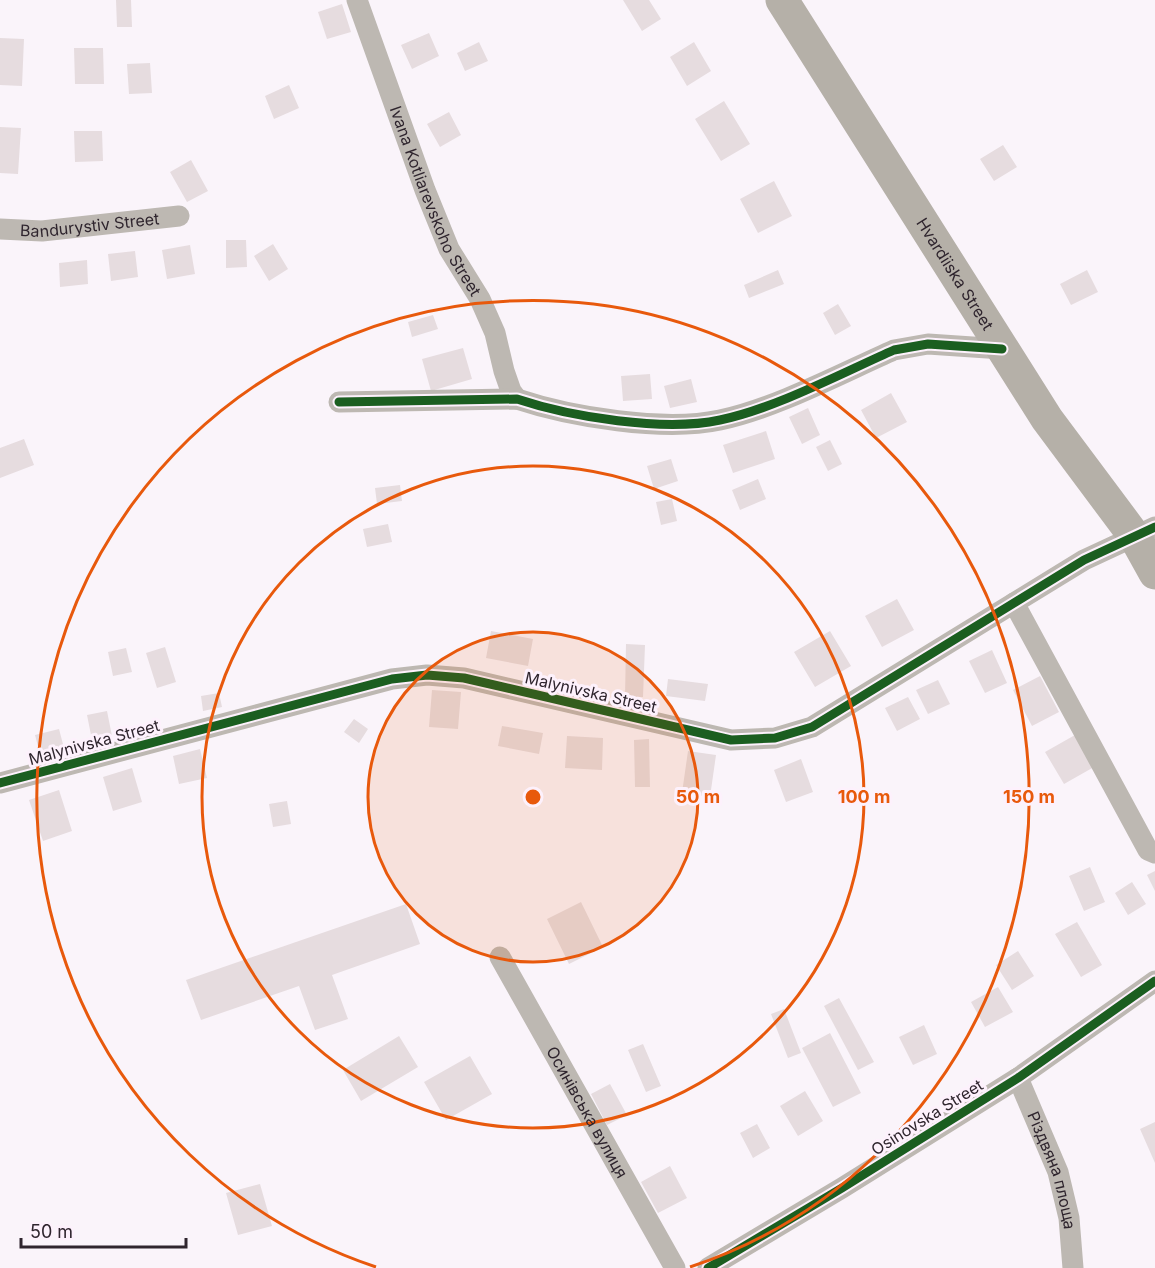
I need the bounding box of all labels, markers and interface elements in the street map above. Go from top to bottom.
street label: Ivana Kotliarevskoho Street [386,103,486,300]
street label: Bandurystiv Street [20,208,160,241]
street label: Hvardiiska Street [912,214,998,334]
street label: Malynivska Street [523,667,659,717]
street label: Malynivska Street [26,715,162,769]
text: 50 m [676,786,720,807]
text: 100 m [838,786,890,807]
text: 150 m [1003,786,1055,807]
centre of rings [523,787,543,807]
street label: Осинівська вулиця [542,1043,632,1181]
street label: Osinovska Street [867,1075,987,1159]
street label: Різдвяна площа [1023,1108,1080,1230]
scale bar [21,1211,186,1249]
text: 50 m [30,1221,73,1242]

